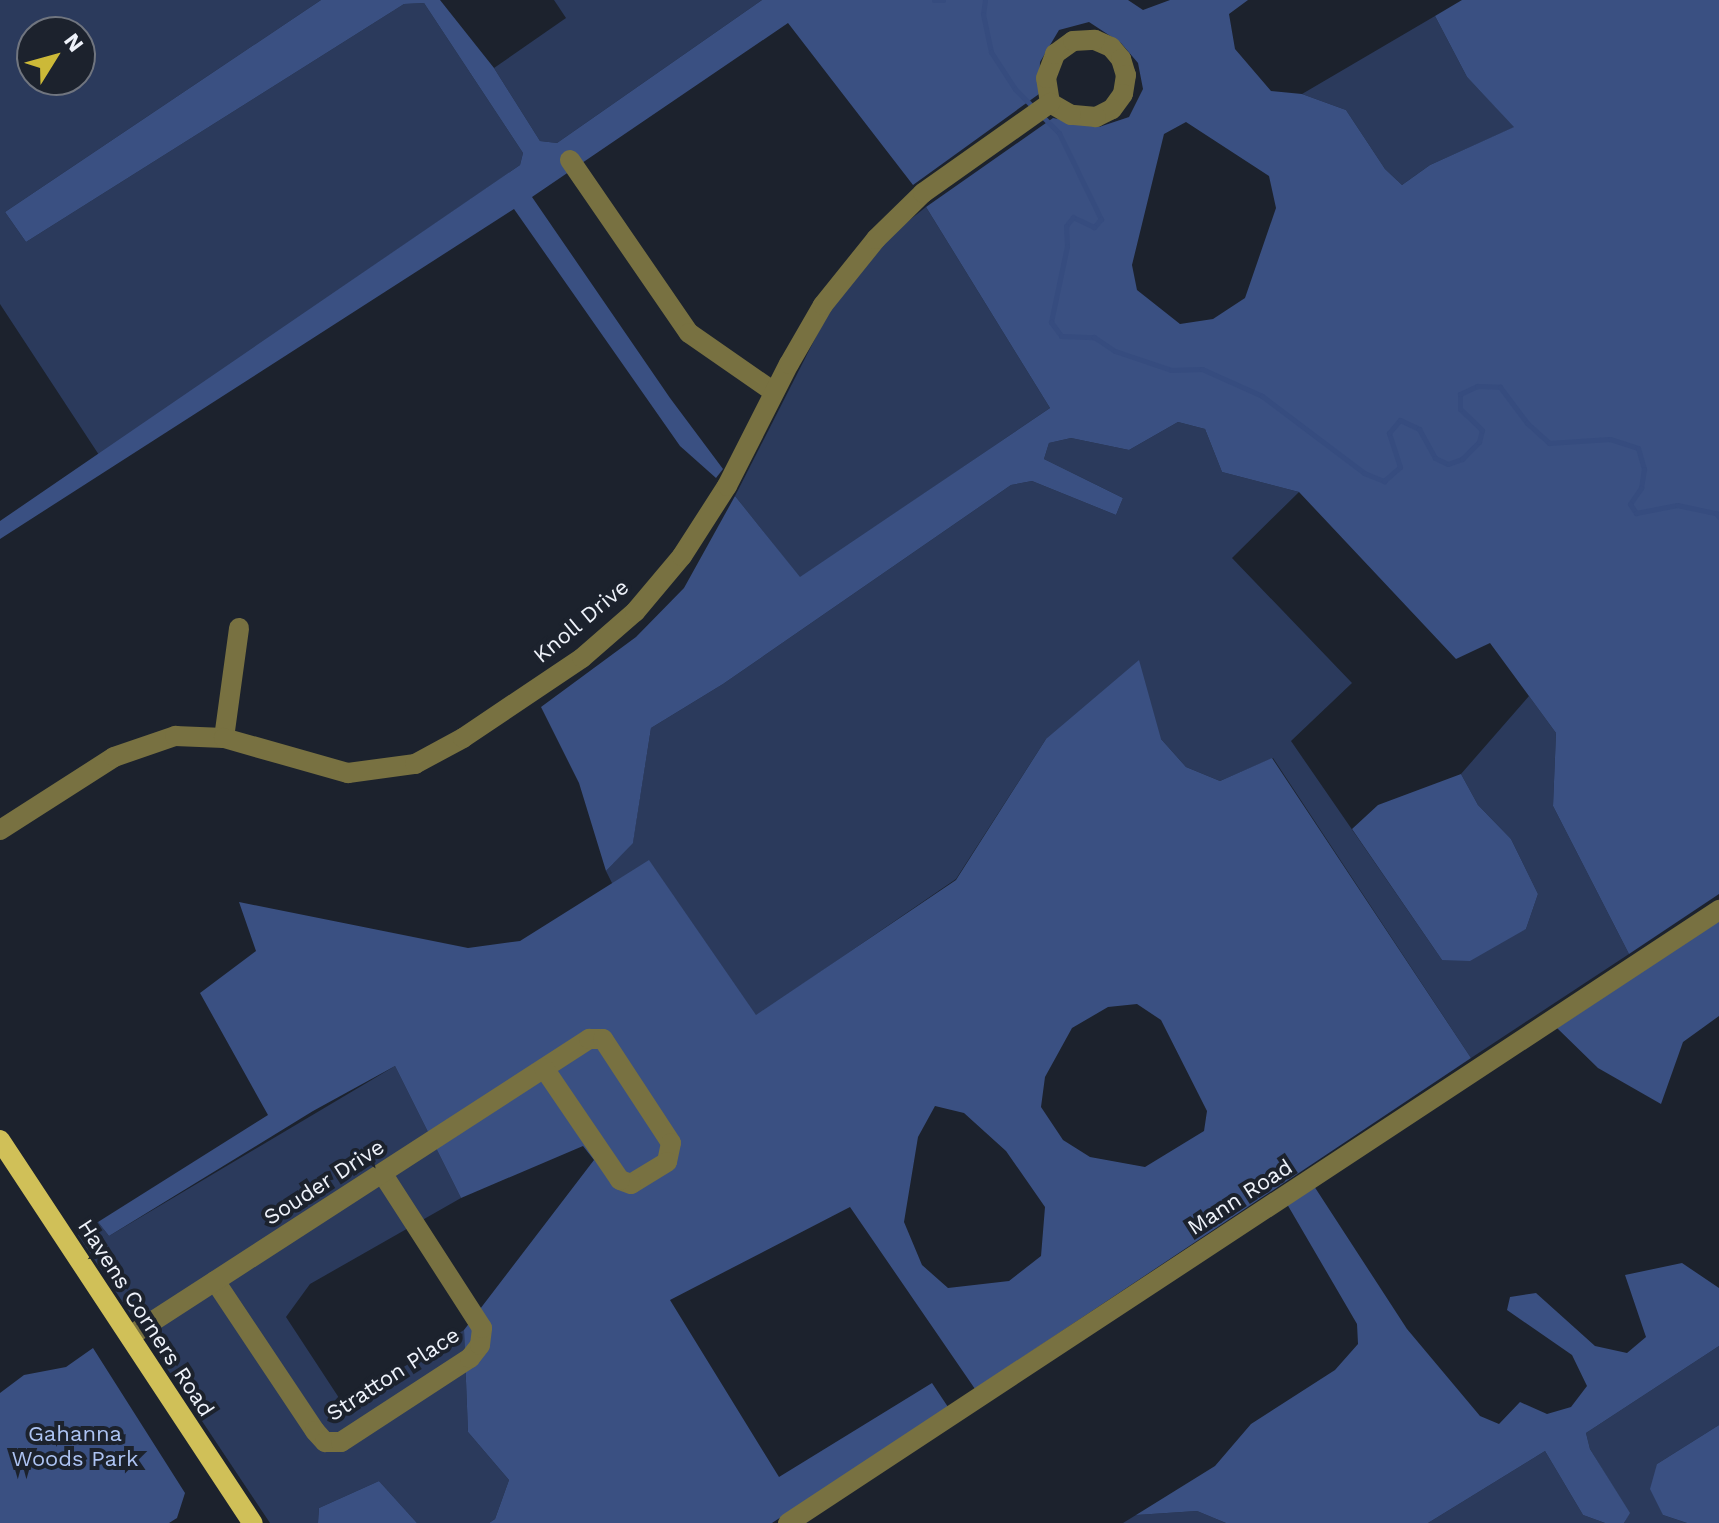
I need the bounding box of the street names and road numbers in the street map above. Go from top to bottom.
street label: Knoll Drive [528,573,634,669]
street label: Souder Drive [259,1133,389,1231]
street label: Mann Road [1183,1153,1297,1241]
street label: Havens Corners Road [72,1214,220,1422]
street label: Stratton Place [322,1321,464,1427]

